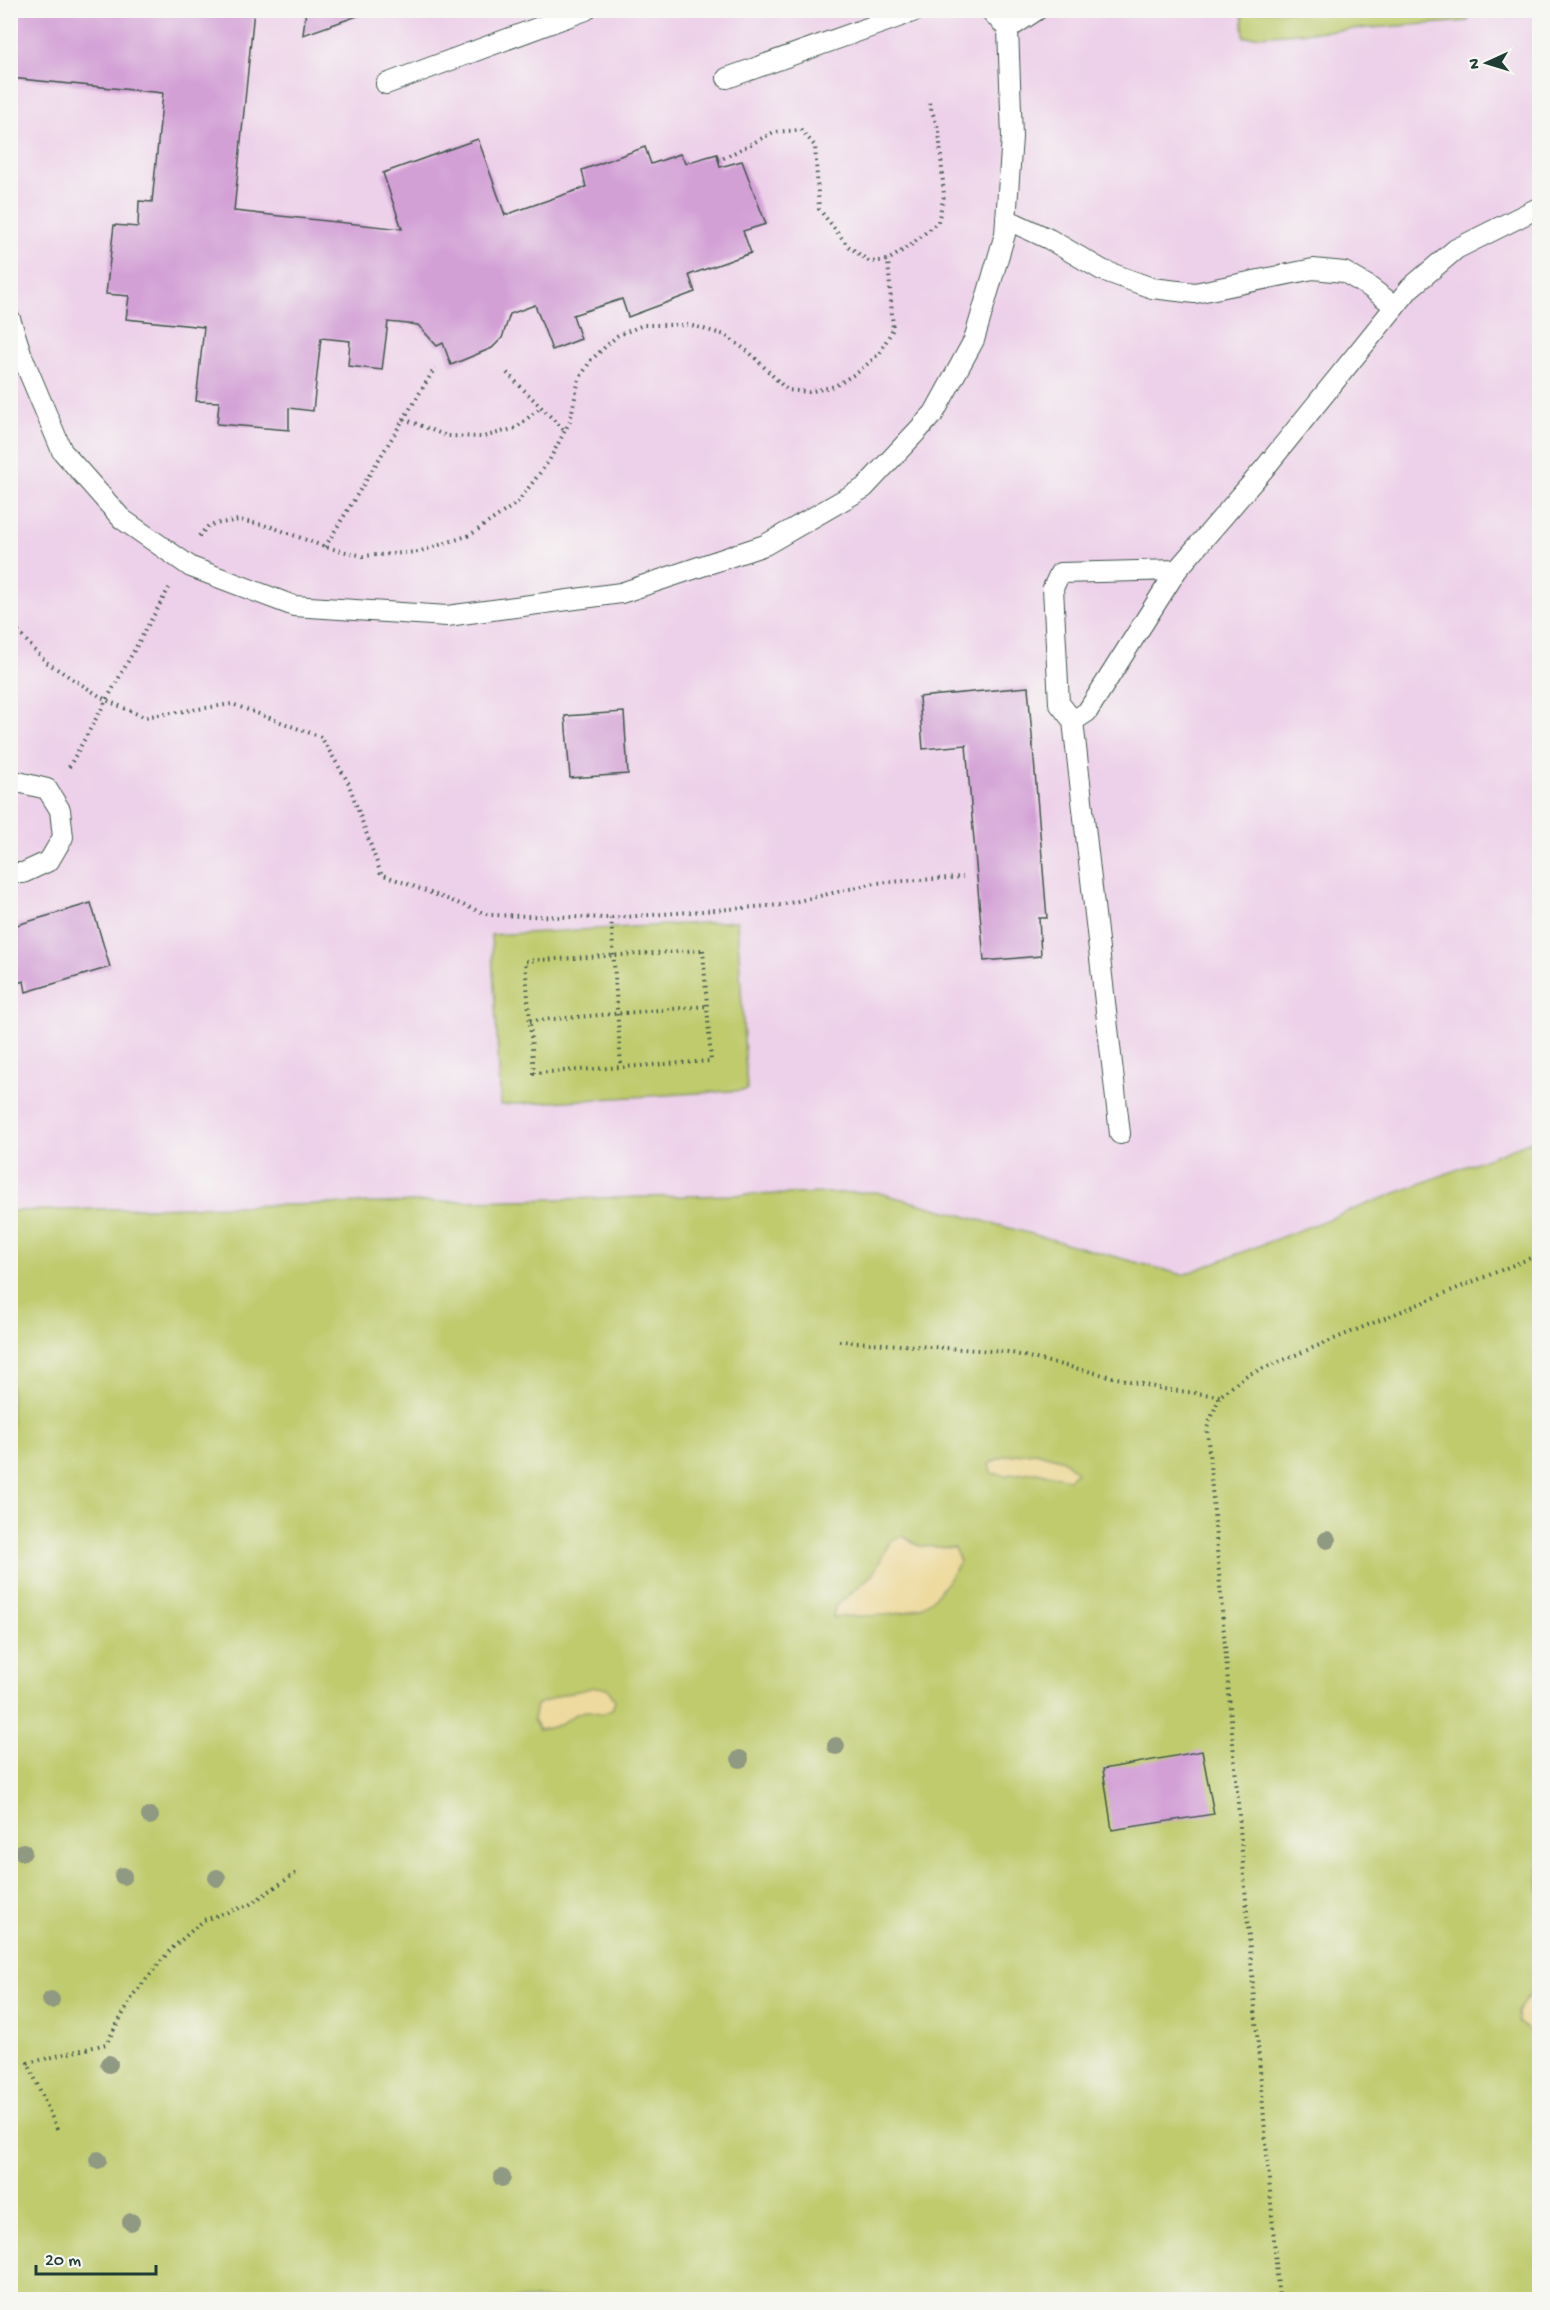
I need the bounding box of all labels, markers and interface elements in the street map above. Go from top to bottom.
north arrow [1457,33,1517,93]
text: N [1466,57,1485,70]
scale bar [36,2238,156,2276]
text: 20 m [45,2251,81,2272]

